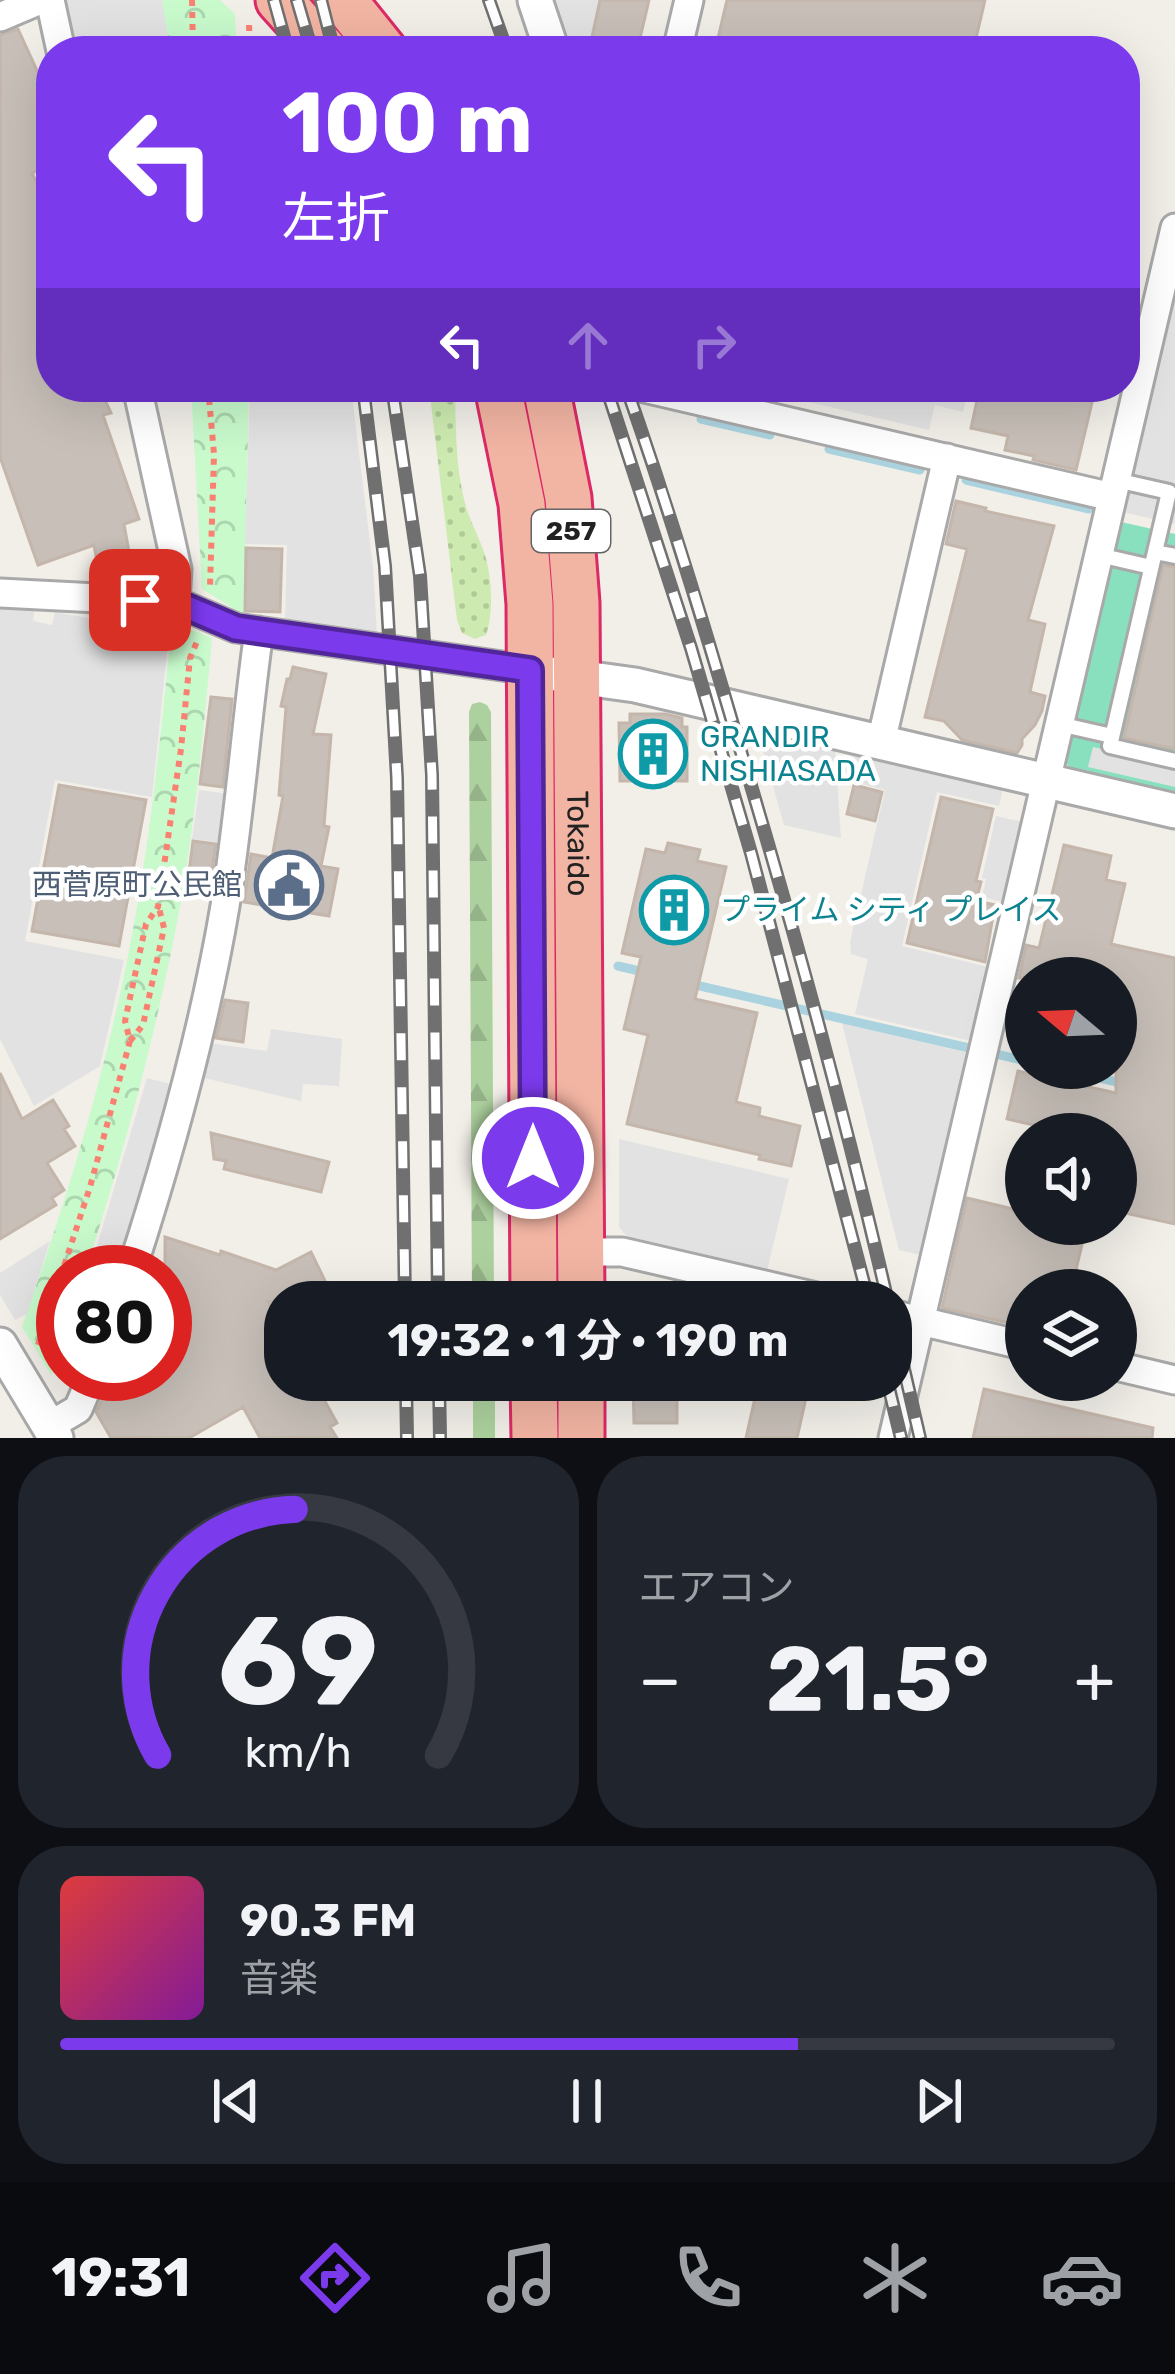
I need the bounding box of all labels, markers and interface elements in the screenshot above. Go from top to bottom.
text: 100 m [282,73,533,173]
icon: left [84,84,240,240]
text: 左折 [282,187,390,251]
icon: left [429,312,495,378]
icon: ahead [555,312,621,378]
icon: right [681,312,747,378]
road number: 257 [532,510,610,552]
pin [89,549,191,651]
icon: arrive [107,567,173,633]
building icon: GRANDIR NISHIASADA [618,719,688,789]
place label: GRANDIR NISHIASADA [700,719,876,789]
street label: Tokaido [559,790,596,897]
public building icon: 西菅原町公民館 [254,850,324,920]
place label: 西菅原町公民館 [32,867,242,903]
building icon: プライム シティ プレイス [639,875,709,945]
place label: プライム シティ プレイス [720,892,1061,928]
north arrow [1005,957,1137,1089]
map controls [1005,957,1137,1401]
position arrow [470,1095,596,1221]
button: sound [1005,1113,1137,1245]
speed limit sign: 80 [36,1245,192,1401]
button: layers [1005,1269,1137,1401]
text: 19:32 · 1 分 · 190 m [388,1314,788,1367]
text: エアコン [639,1565,795,1611]
text: 69 [218,1587,379,1735]
text: 21.5° [766,1626,990,1733]
text: − [639,1640,681,1719]
text: + [1074,1640,1115,1719]
text: km/h [245,1727,352,1778]
text: 90.3 FM [240,1894,416,1947]
text: 音楽 [240,1956,318,2002]
icon: previous [203,2068,269,2134]
icon: pause [554,2068,620,2134]
icon: next [906,2068,972,2134]
icon: directions [293,2236,377,2320]
icon: music [480,2236,564,2320]
icon: phone [666,2236,750,2320]
icon: climate [853,2236,937,2320]
icon: car [1040,2236,1124,2320]
text: 19:31 [51,2246,190,2310]

